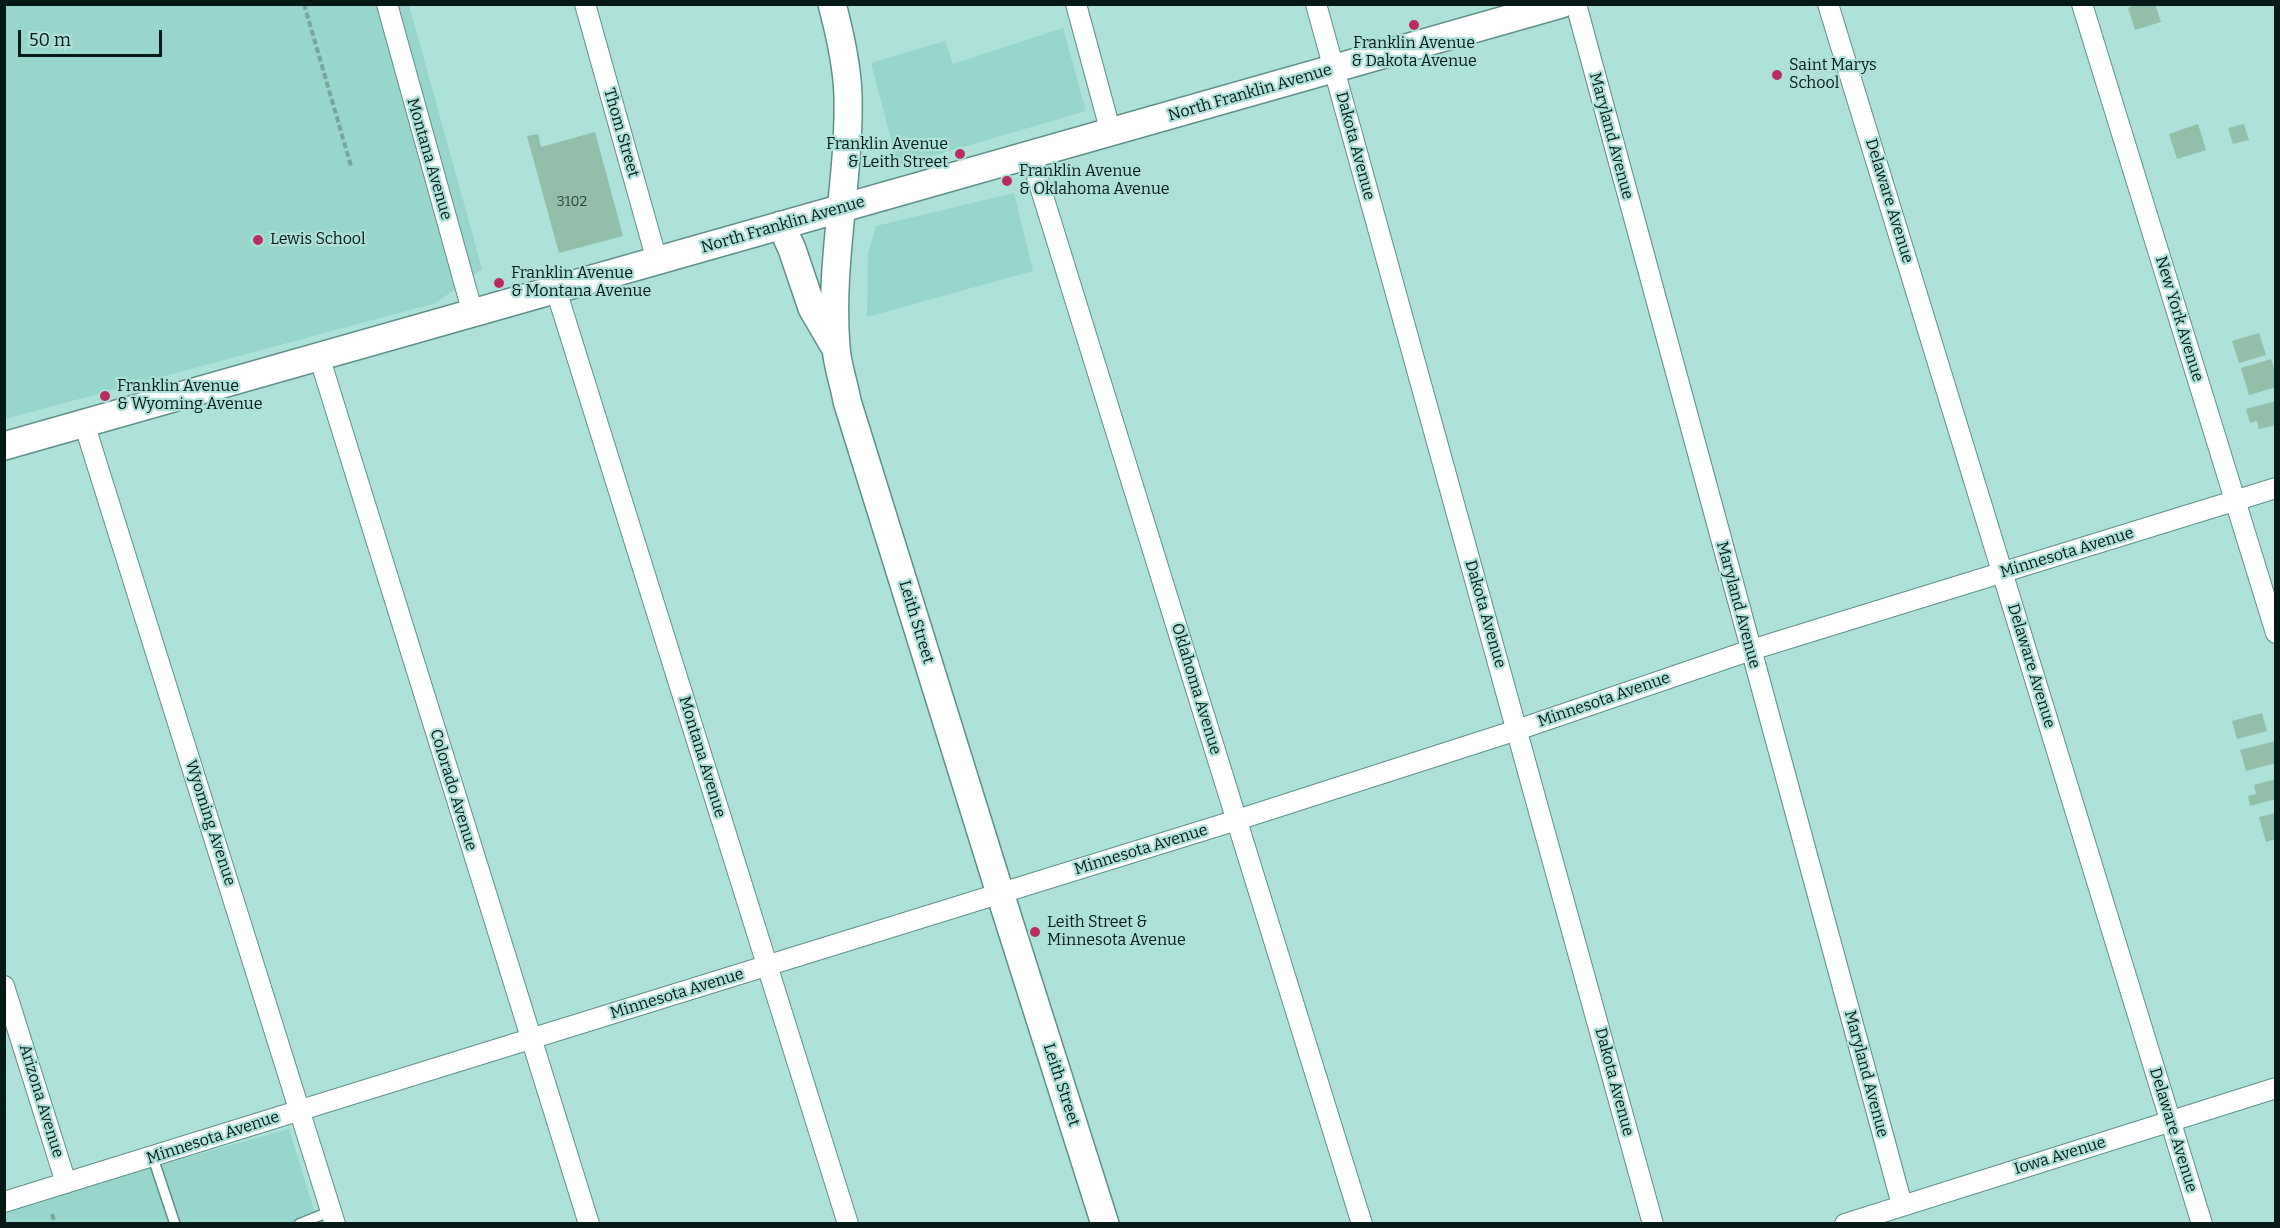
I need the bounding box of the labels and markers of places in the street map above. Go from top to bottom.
marker: Franklin Avenue & Dakota Avenue [1407,18,1421,32]
place label: Franklin Avenue & Dakota Avenue [1351,34,1477,72]
place label: Saint Marys School [1789,56,1877,94]
marker: Saint Marys School [1770,68,1784,82]
place label: Franklin Avenue & Leith Street [826,135,948,173]
marker: Franklin Avenue & Leith Street [953,147,967,161]
place label: Franklin Avenue & Oklahoma Avenue [1019,162,1170,200]
marker: Franklin Avenue & Oklahoma Avenue [1000,174,1014,188]
place label: Lewis School [270,230,366,250]
marker: Lewis School [251,233,265,247]
place label: Franklin Avenue & Montana Avenue [511,264,651,302]
marker: Franklin Avenue & Montana Avenue [492,276,506,290]
place label: Franklin Avenue & Wyoming Avenue [117,377,262,415]
marker: Franklin Avenue & Wyoming Avenue [98,389,112,403]
place label: Leith Street & Minnesota Avenue [1047,913,1186,951]
marker: Leith Street & Minnesota Avenue [1028,925,1042,939]

